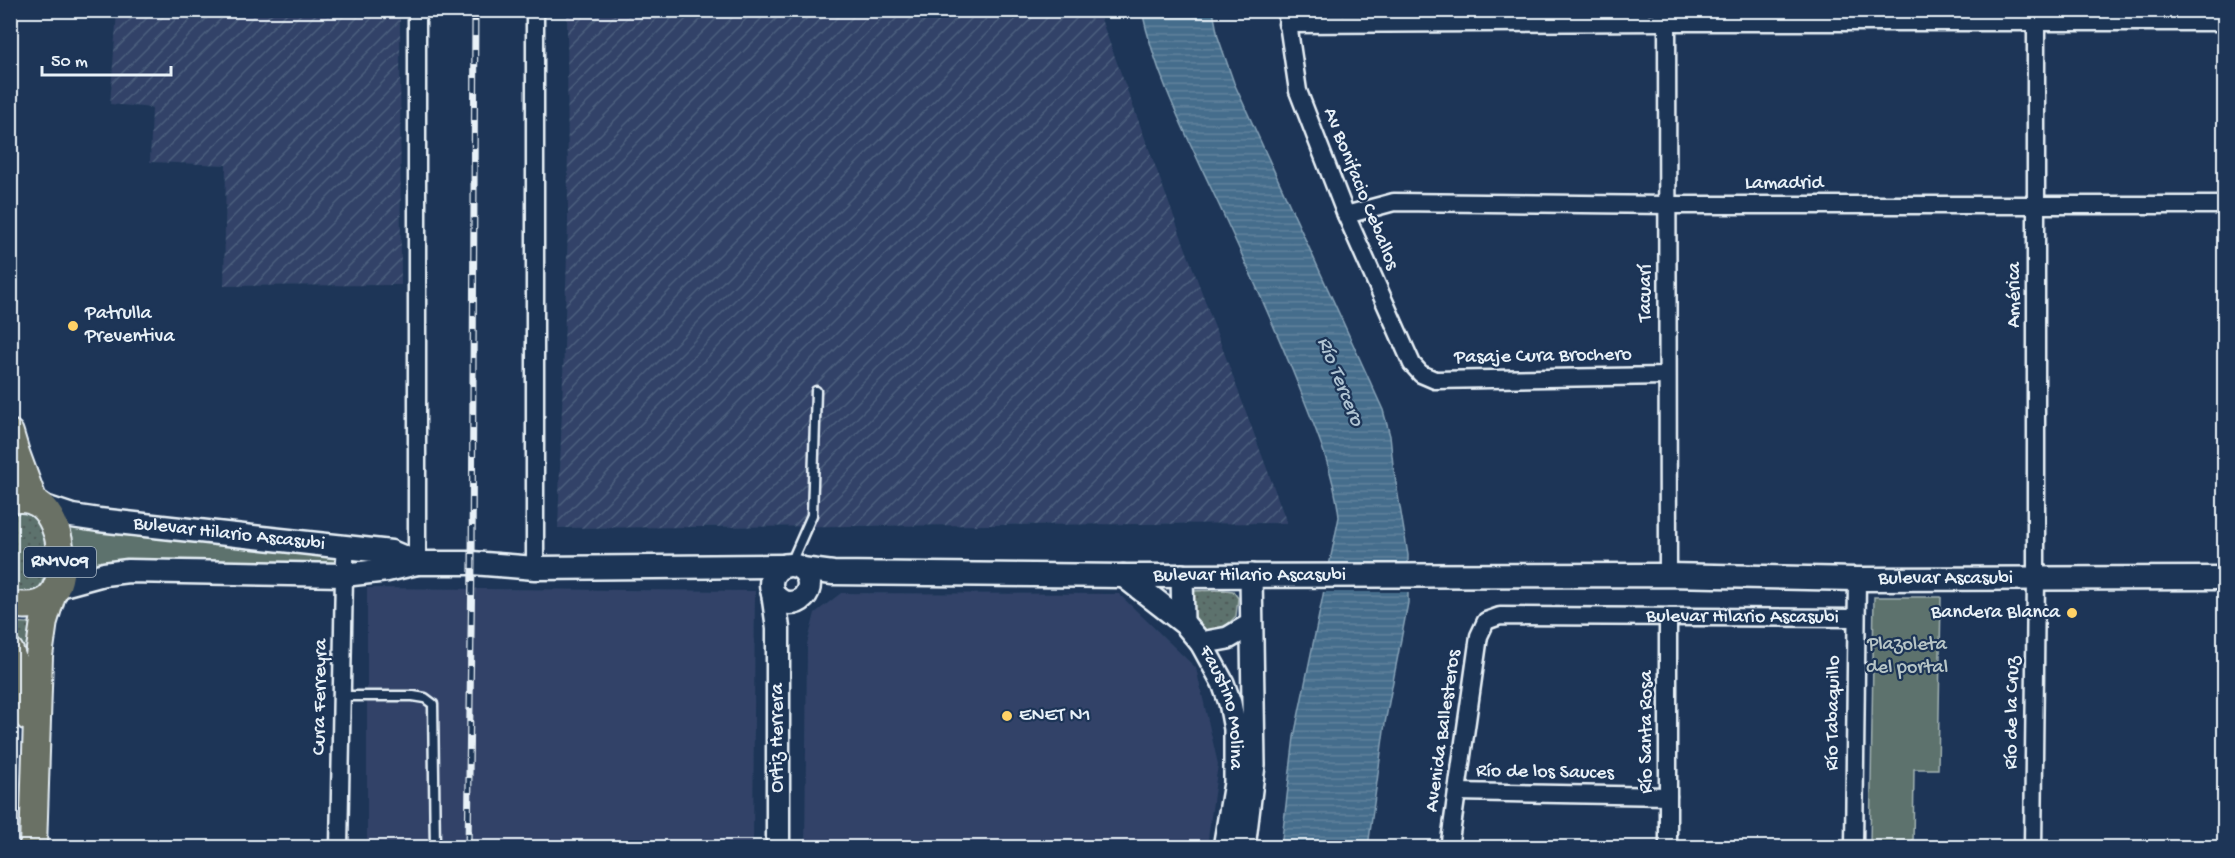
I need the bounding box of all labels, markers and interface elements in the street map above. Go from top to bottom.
scale bar [42,39,171,77]
text: 50 m [51,52,88,73]
street label: Av Bonifacio Ceballos [1317,105,1403,274]
street label: Lamadrid [1745,173,1826,196]
street label: América [2004,261,2027,328]
street label: Tacuarí [1635,264,1658,323]
place label: Patrulla Preventiva [84,303,175,349]
marker: Patrulla Preventiva [66,319,80,333]
water label: Río Tercero [1310,334,1369,431]
street label: Pasaje Cura Brochero [1453,344,1632,370]
street label: Bulevar Hilario Ascasubi [131,512,326,556]
road number: RN1V09 [24,547,96,577]
street label: Bulevar Hilario Ascasubi [1152,564,1346,587]
street label: Bulevar Ascasubi [1877,567,2013,590]
place label: Bandera Blanca [1930,602,2061,625]
street label: Bulevar Hilario Ascasubi [1645,605,1839,629]
marker: Bandera Blanca [2065,606,2079,620]
park label: Plazoleta del portal [1866,634,1948,680]
street label: Cura Ferreyra [308,638,334,755]
street label: Faustino Molina [1193,641,1247,770]
street label: Avenida Ballesteros [1421,648,1467,814]
street label: Río Tabaquillo [1821,655,1847,771]
street label: Río de la Cruz [2001,655,2026,770]
street label: Río Santa Rosa [1636,670,1659,794]
street label: Ortiz Herrera [767,682,790,793]
place label: ENET N1 [1019,705,1091,728]
marker: ENET N1 [1000,709,1014,723]
street label: Río de los Sauces [1476,760,1615,786]

